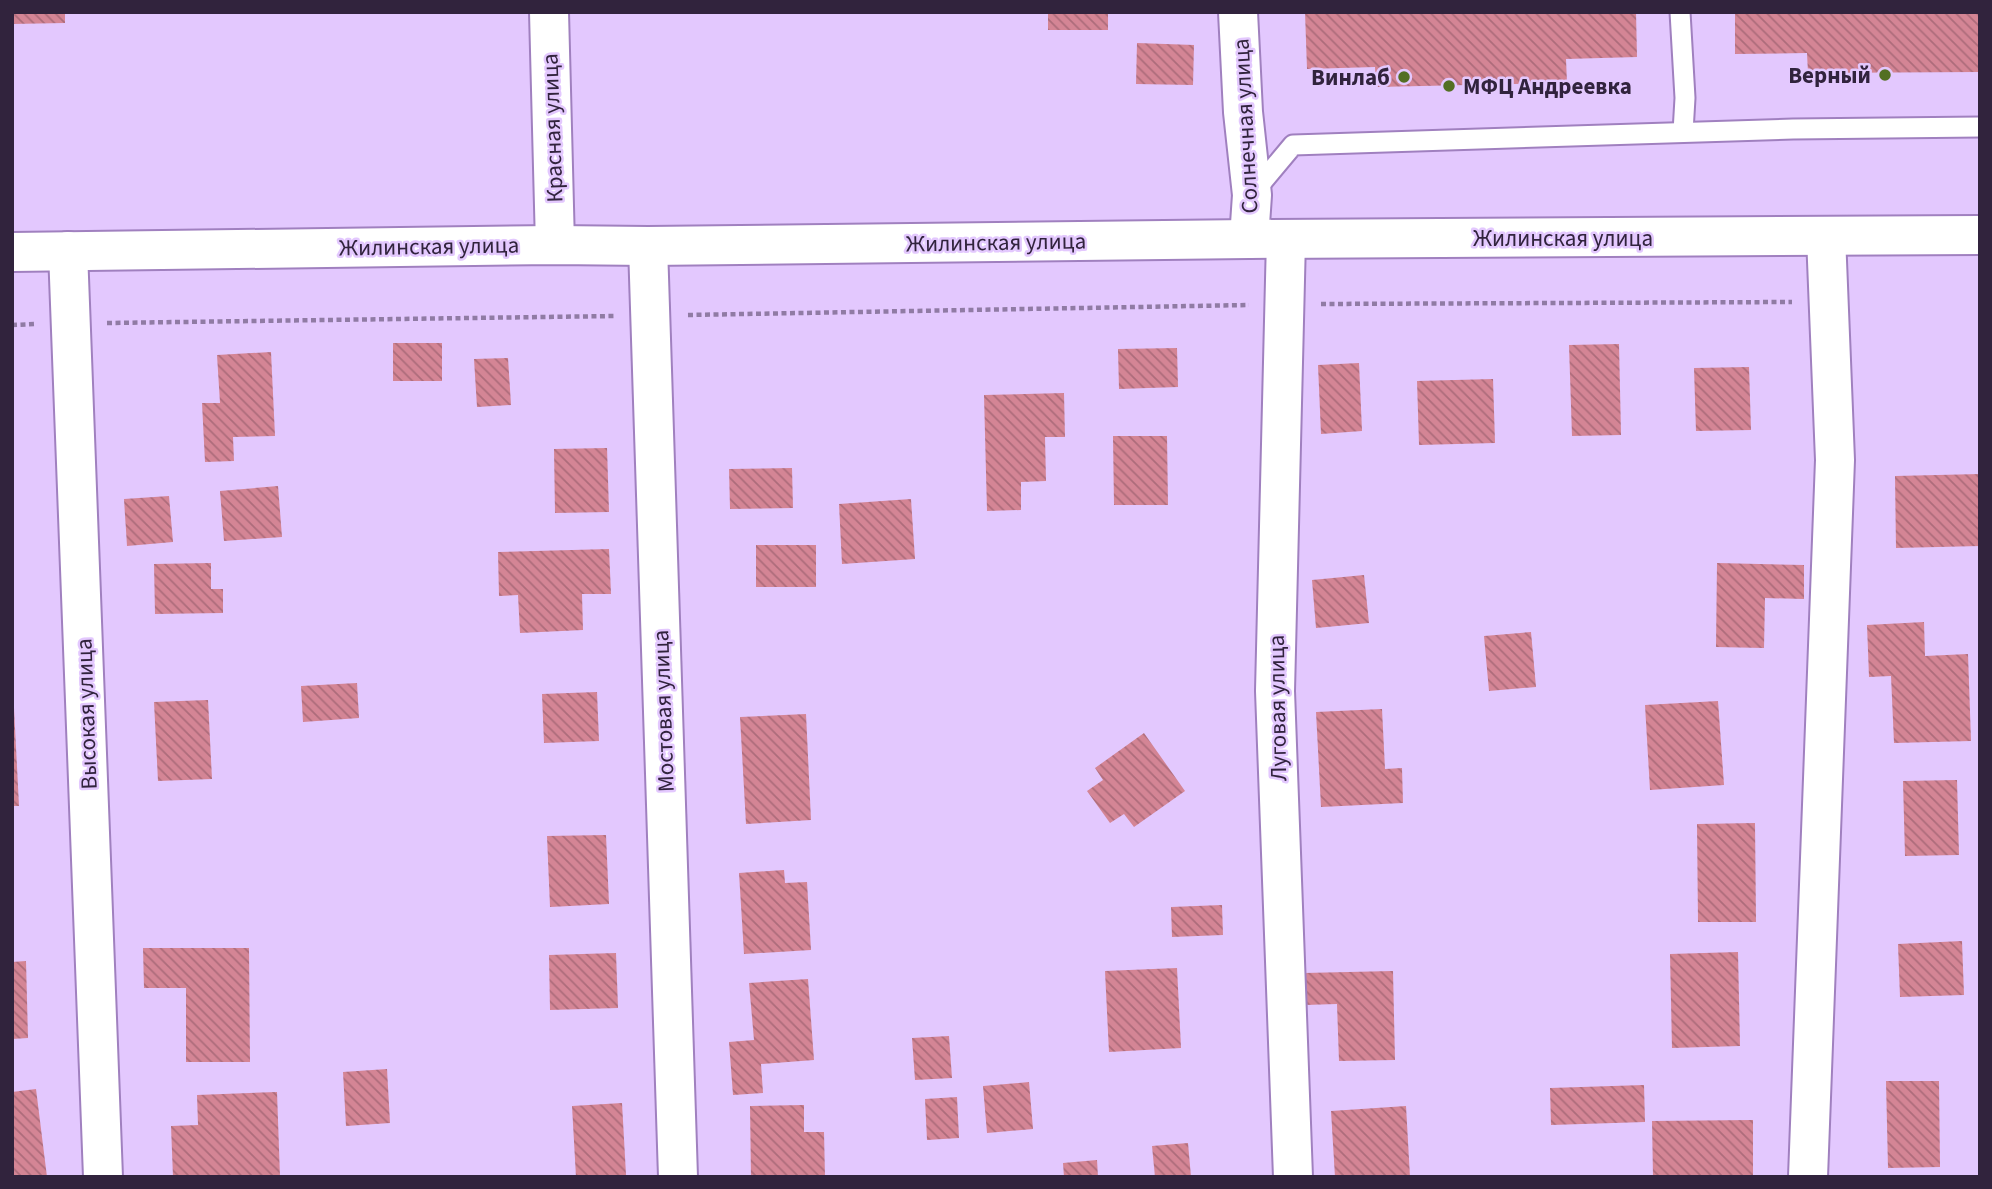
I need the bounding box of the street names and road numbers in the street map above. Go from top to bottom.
street label: Солнечная улица [1224,38,1267,214]
street label: Красная улица [533,53,572,203]
street label: Жилинская улица [1473,222,1653,255]
street label: Жилинская улица [906,224,1086,261]
street label: Жилинская улица [339,228,519,265]
street label: Мостовая улица [644,629,683,793]
street label: Луговая улица [1260,635,1295,781]
street label: Высокая улица [67,638,106,790]

